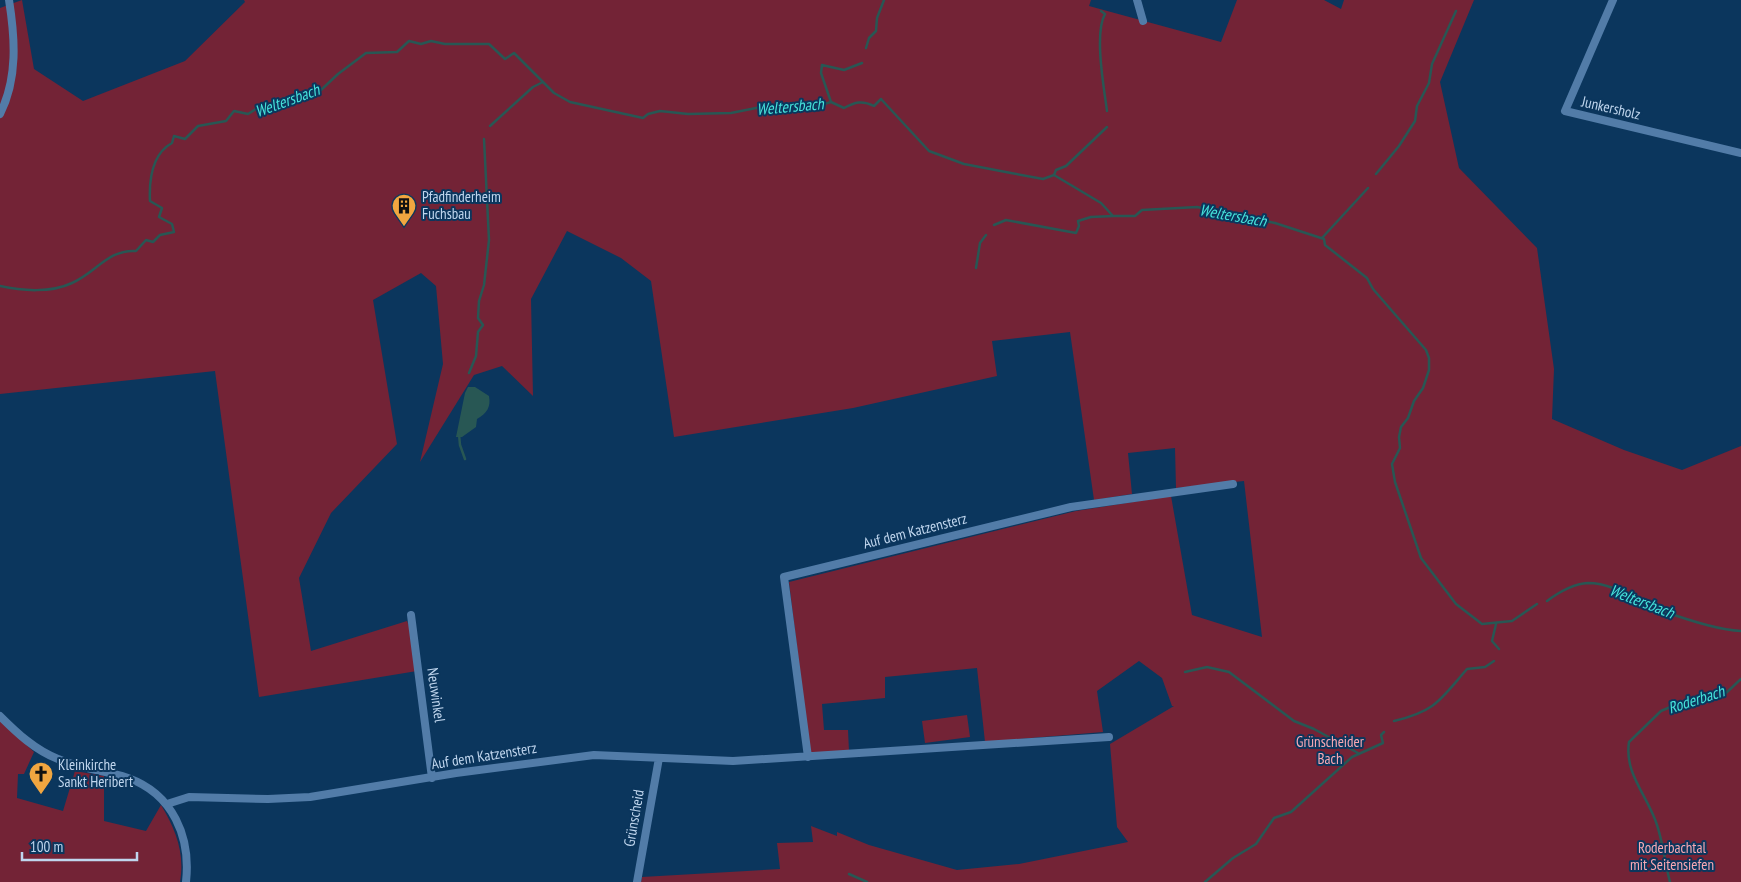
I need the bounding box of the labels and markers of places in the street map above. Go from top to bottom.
place label: Pfadfinderheim Fuchsbau [422,187,501,223]
building icon: Pfadfinderheim Fuchsbau [391,193,417,227]
place label: Kleinkirche Sankt Heribert [58,755,133,791]
church icon: Kleinkirche Sankt Heribert [28,761,54,795]

